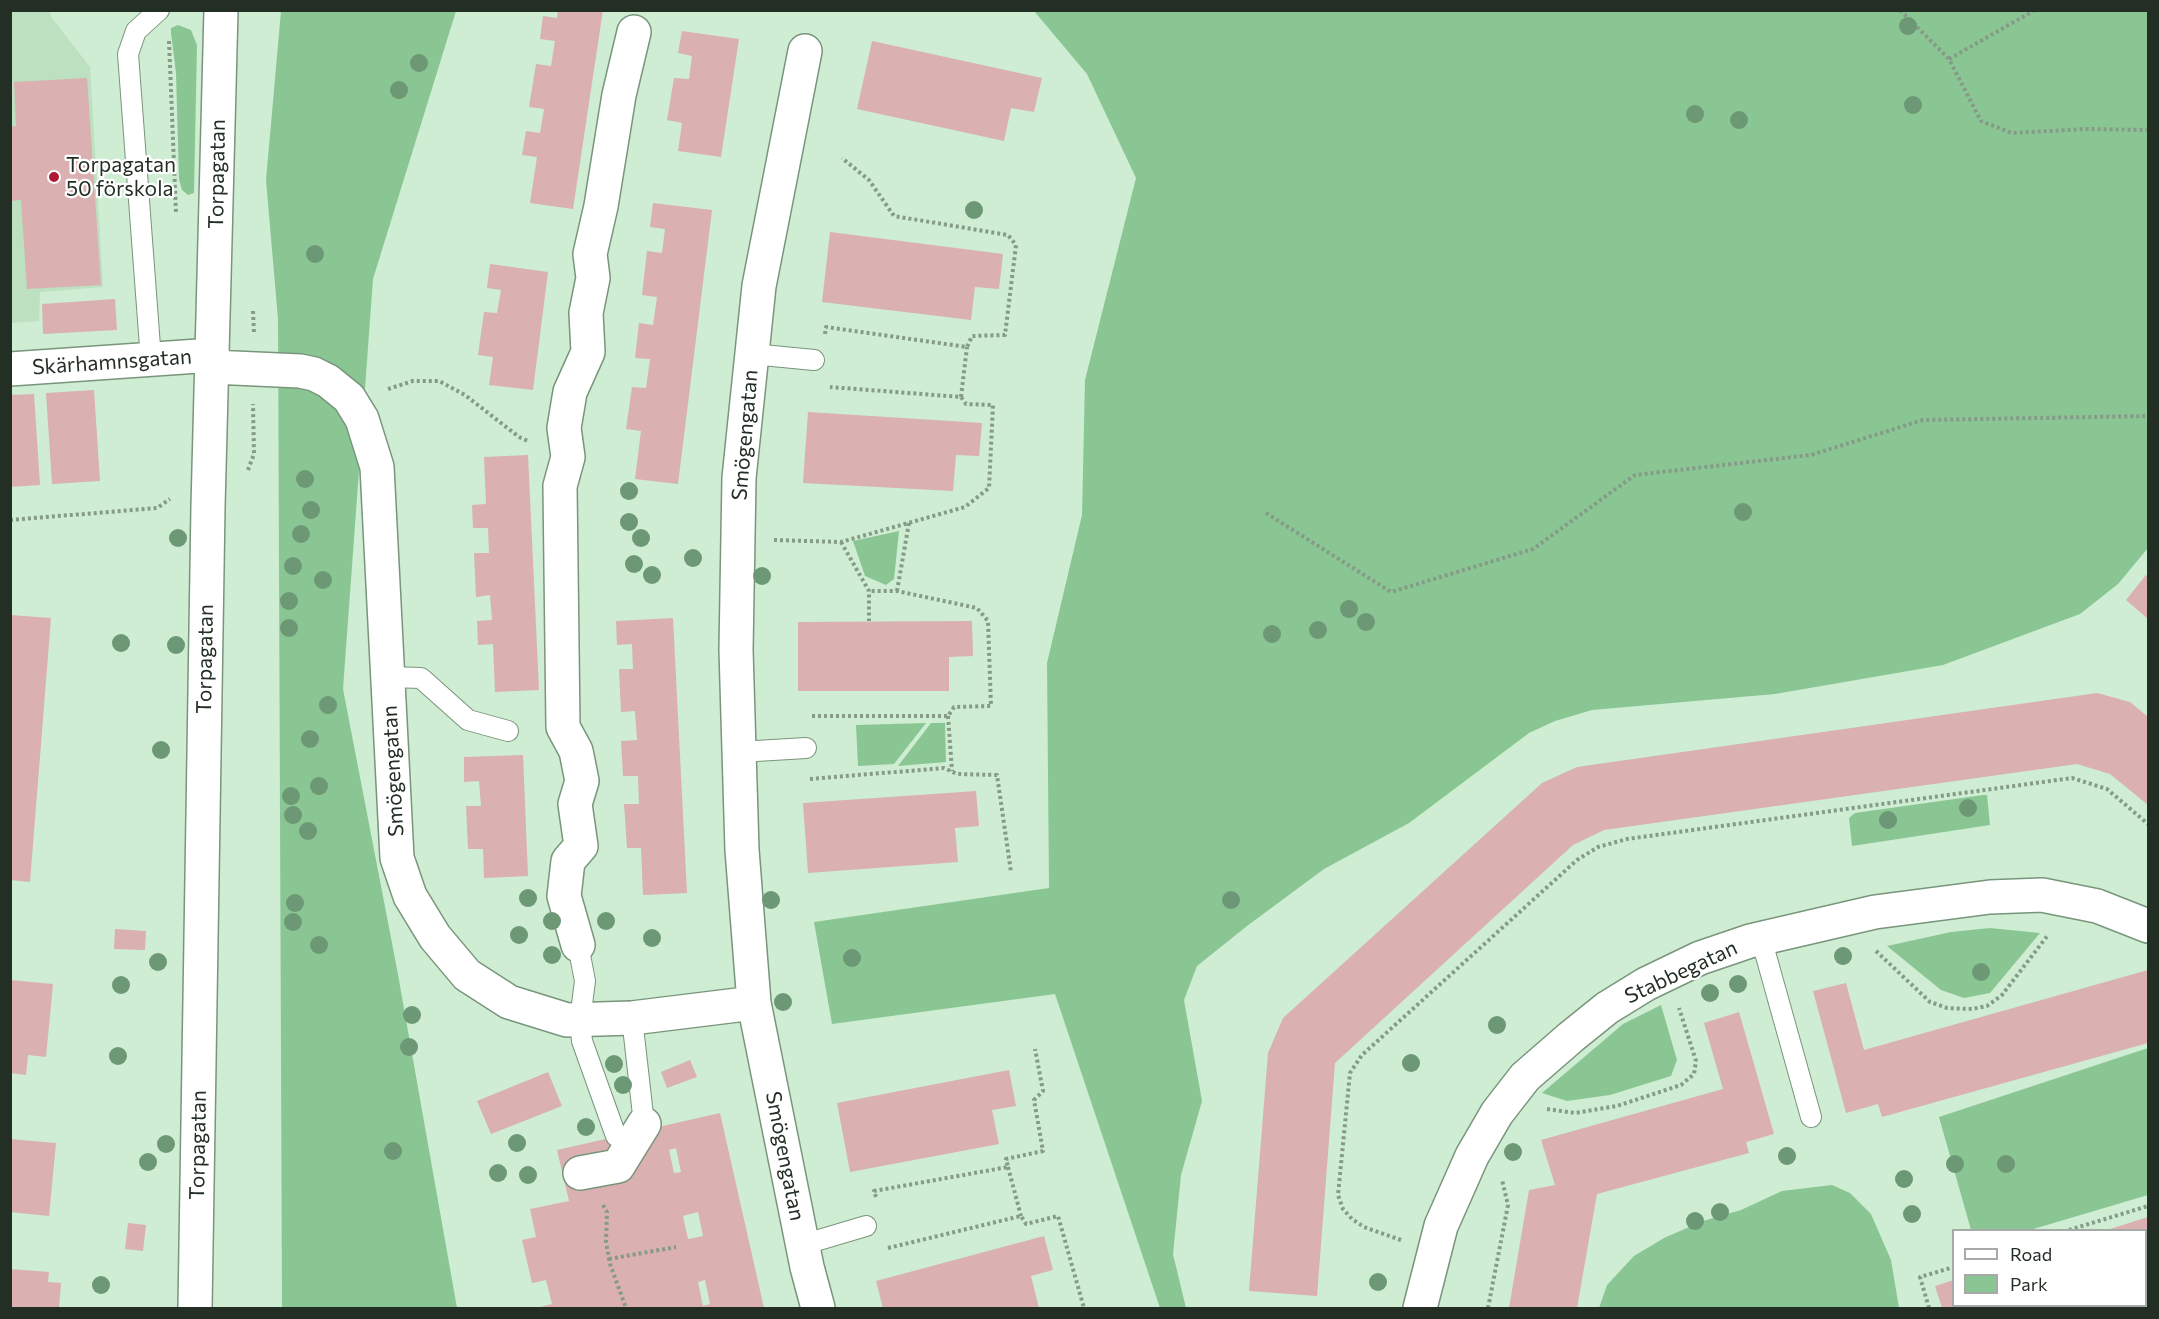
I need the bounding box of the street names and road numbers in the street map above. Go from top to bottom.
street label: Torpagatan [203,119,231,229]
street label: Skärhamnsgatan [31,344,193,380]
street label: Smögengatan [727,368,763,502]
street label: Torpagatan [191,604,219,714]
street label: Smögengatan [377,705,409,837]
street label: Stabbegatan [1621,935,1741,1009]
street label: Smögengatan [760,1089,810,1223]
street label: Torpagatan [184,1090,212,1200]

